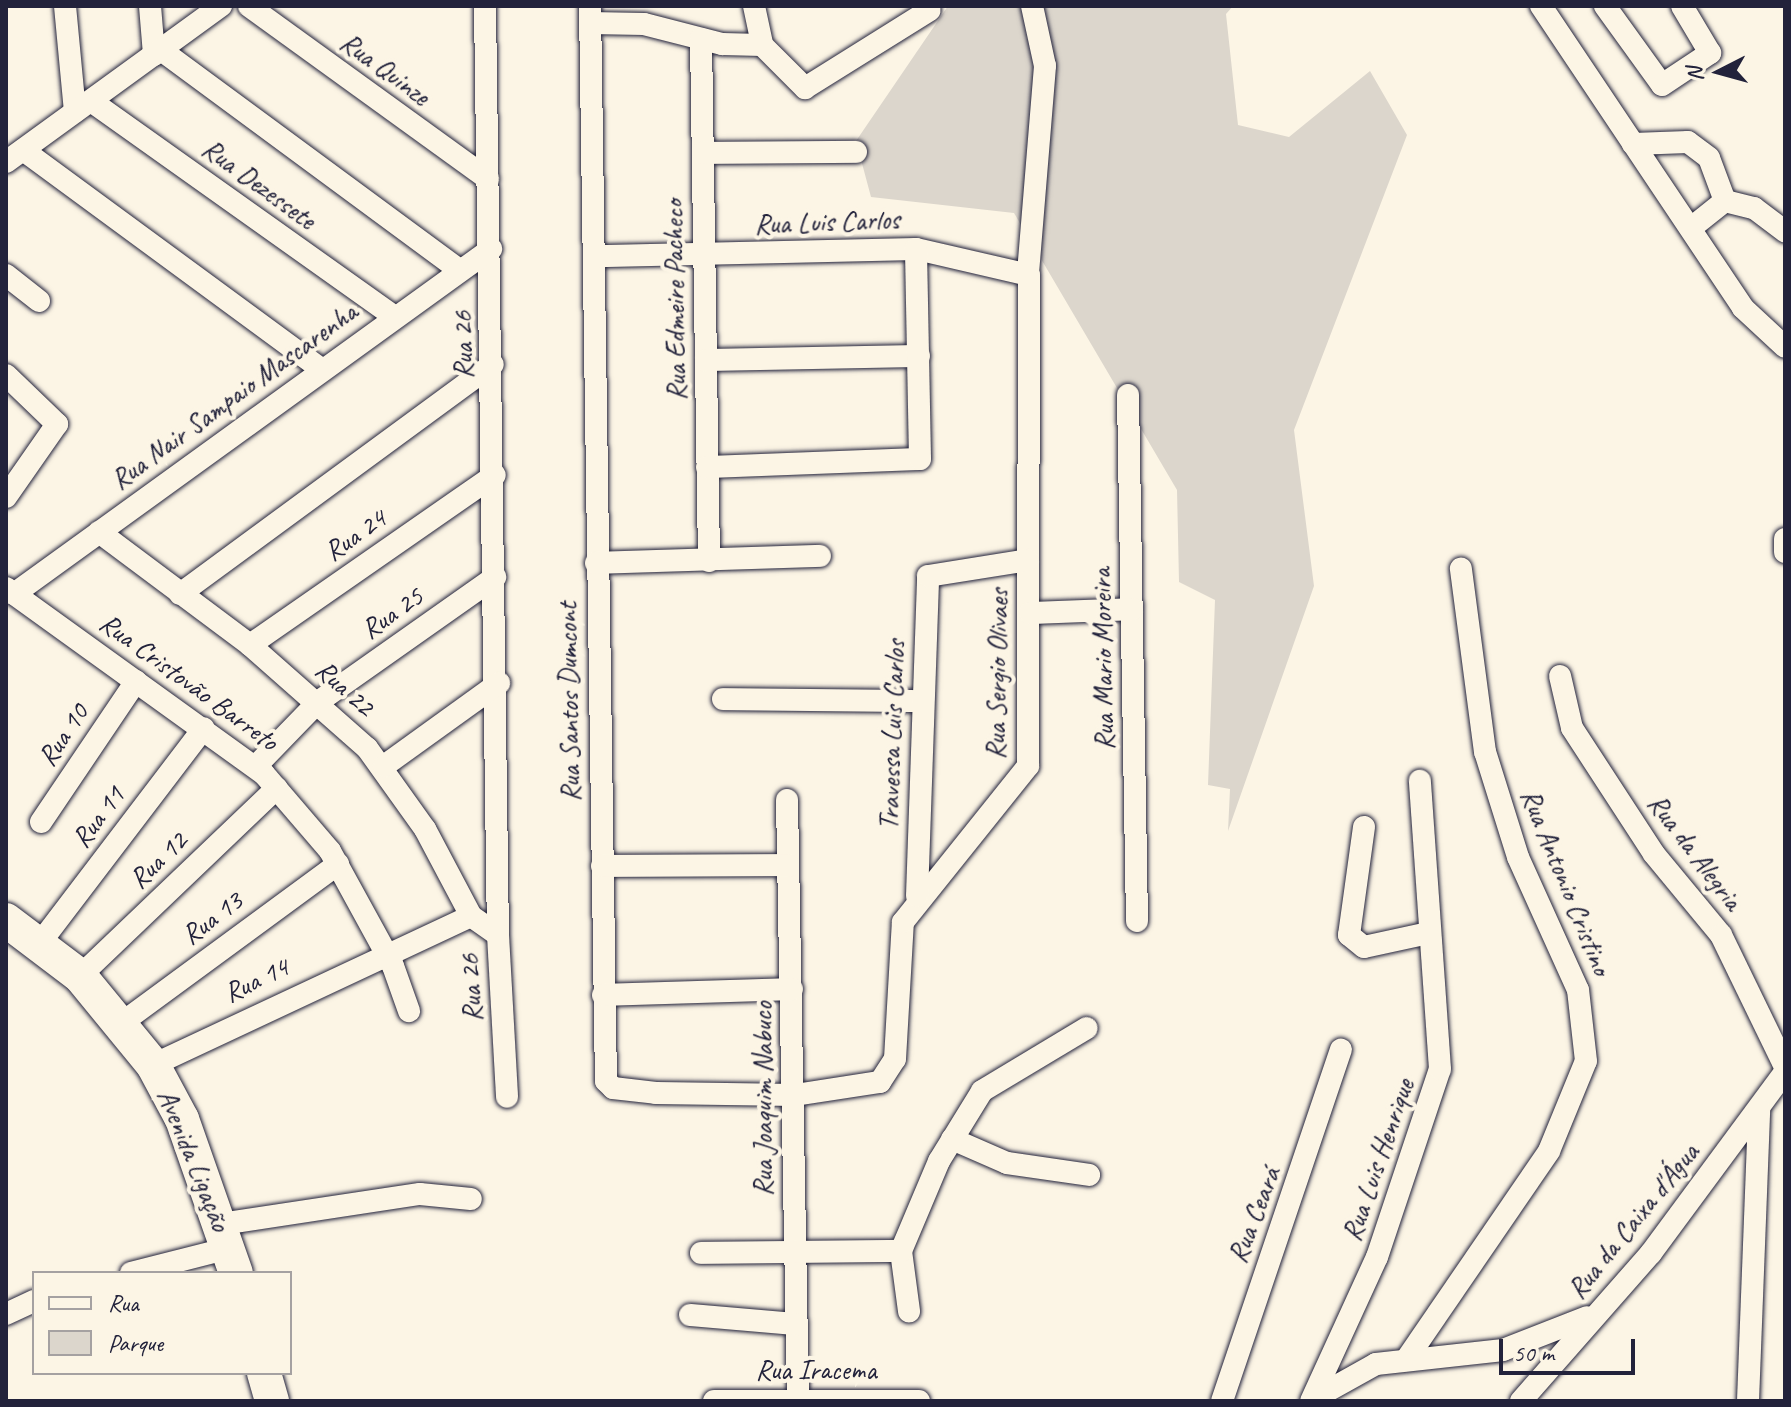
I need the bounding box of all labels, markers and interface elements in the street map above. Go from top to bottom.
street label: Rua Quinze [334,25,436,113]
north arrow [1679,32,1759,112]
text: N [1680,66,1710,83]
street label: Rua Dezessete [195,131,323,237]
street label: Rua Edmeire Pacheco [656,199,694,401]
street label: Rua Luis Carlos [754,203,900,241]
street label: Rua Nair Sampaio Mascarenha [103,295,365,497]
street label: Rua 26 [446,311,480,379]
street label: Rua 24 [318,502,392,568]
street label: Rua Mario Moreira [1085,567,1121,751]
street label: Rua 25 [355,580,429,646]
street label: Rua Sergio Olivaes [979,589,1015,759]
street label: Rua Santos Dumcont [550,602,588,802]
street label: Rua Cristovão Barreto [93,606,285,758]
street label: Travessa Luis Carlos [872,639,912,831]
street label: Rua 22 [309,653,381,723]
street label: Rua 10 [30,698,96,772]
street label: Rua 11 [64,780,132,854]
street label: Rua Antonio Cristino [1513,784,1619,980]
street label: Rua da Alegria [1640,787,1750,917]
street label: Rua 12 [122,824,194,896]
street label: Rua 13 [175,884,249,952]
street label: Rua 14 [218,950,294,1010]
street label: Rua 26 [452,953,490,1023]
street label: Rua Joaquim Nabuco [746,1002,780,1196]
street label: Rua Luis Henrique [1335,1075,1421,1245]
street label: Avenida Ligação [150,1084,238,1236]
street label: Rua da Caixa d'Água [1560,1136,1706,1306]
street label: Rua Ceará [1221,1163,1287,1267]
legend [32,1271,292,1375]
text: Rua [108,1288,139,1318]
scale bar [1503,1323,1639,1373]
text: Parque [108,1328,163,1358]
text: 50 m [1513,1338,1554,1368]
street label: Rua Iracema [755,1353,877,1387]

